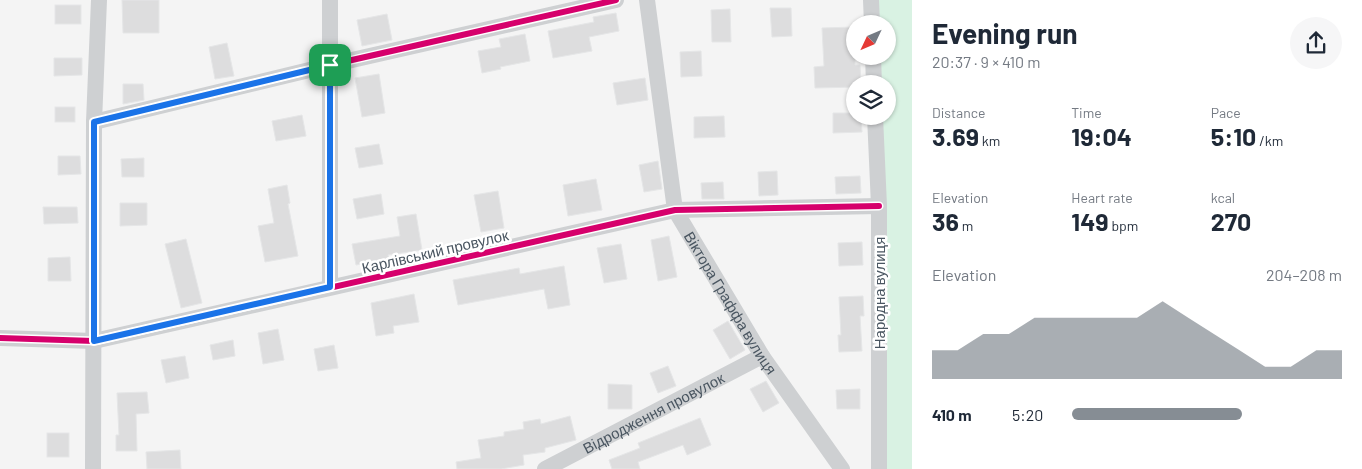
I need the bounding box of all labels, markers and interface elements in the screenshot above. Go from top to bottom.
north arrow [846,15,896,65]
map controls [846,15,896,125]
text: Evening run [932,16,1078,50]
button: share [1290,17,1342,69]
pin [309,44,351,86]
icon: arrive [316,51,344,79]
text: 20:37 · 9 × 410 m [932,52,1041,71]
button: layers [846,75,896,125]
text: Distance [932,104,985,121]
text: Time [1071,104,1102,121]
text: Pace [1211,104,1241,121]
text: 3.69 [932,121,979,151]
text: 19:04 [1071,121,1132,151]
text: 5:10 [1211,121,1256,151]
text: km [979,132,1000,149]
text: /km [1256,132,1283,149]
text: Elevation [932,189,988,206]
text: Heart rate [1071,189,1133,206]
text: kcal [1211,189,1235,206]
text: 36 [932,206,959,236]
text: 149 [1071,206,1109,236]
text: 270 [1211,206,1251,236]
text: m [959,217,973,234]
text: bpm [1109,217,1138,234]
street label: Карлівський провулок [360,225,510,277]
street label: Віктора Граффа вулиця [681,228,781,377]
street label: Народна вулиця [870,237,888,349]
text: Elevation [932,265,996,284]
text: 204–208 m [1266,265,1342,284]
street label: Відродження провулок [580,368,727,457]
text: 410 m [932,405,972,424]
text: 5:20 [1012,405,1043,424]

